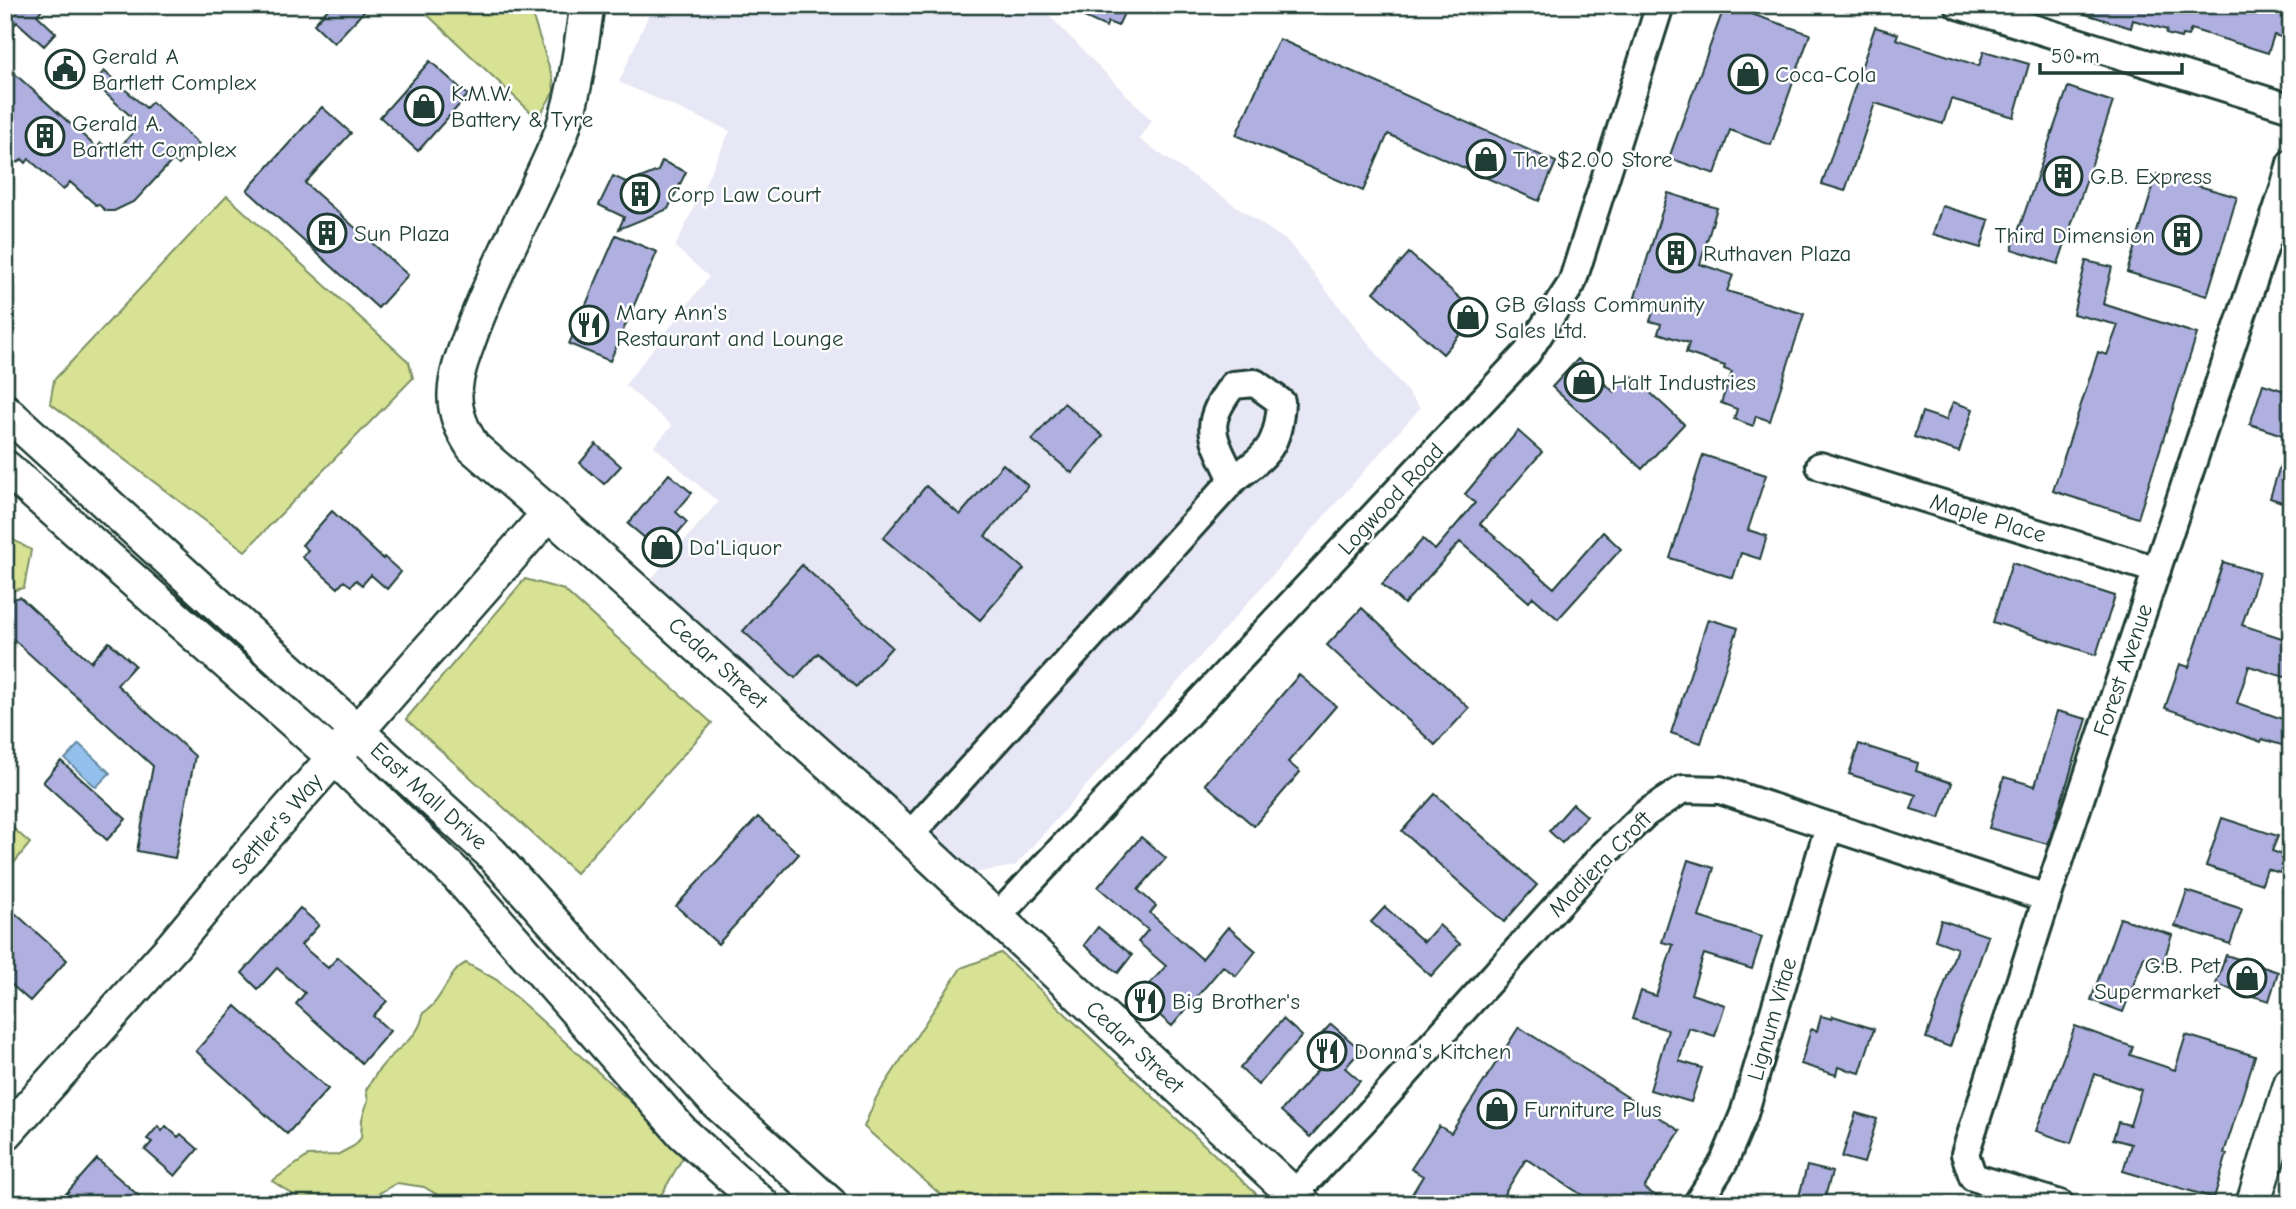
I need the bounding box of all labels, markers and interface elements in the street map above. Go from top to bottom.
scale bar [2040,32,2182,76]
place label: Gerald A Bartlett Complex [92,43,256,96]
text: 50 m [2051,44,2100,68]
public building icon: Gerald A Bartlett Complex [44,48,86,90]
shop icon: Coca-Cola [1727,53,1769,95]
place label: Coca-Cola [1775,61,1877,88]
place label: K.M.W. Battery & Tyre [451,80,593,133]
shop icon: K.M.W. Battery & Tyre [403,85,445,127]
place label: Gerald A. Bartlett Complex [72,110,236,163]
building icon: Gerald A. Bartlett Complex [24,115,66,157]
shop icon: The $2.00 Store [1465,138,1507,180]
place label: The $2.00 Store [1513,146,1673,173]
building icon: G.B. Express [2042,155,2084,197]
place label: G.B. Express [2090,163,2212,190]
building icon: Corp Law Court [619,173,661,215]
place label: Corp Law Court [667,181,822,208]
building icon: Sun Plaza [306,212,348,254]
building icon: Third Dimension [2161,214,2203,256]
place label: Sun Plaza [354,220,450,247]
place label: Third Dimension [1995,222,2155,249]
building icon: Ruthaven Plaza [1655,232,1697,274]
place label: Ruthaven Plaza [1703,240,1851,267]
place label: GB Glass Community Sales Ltd. [1495,291,1705,344]
shop icon: GB Glass Community Sales Ltd. [1447,296,1489,338]
place label: Mary Ann's Restaurant and Lounge [616,299,844,352]
restaurant icon: Mary Ann's Restaurant and Lounge [568,304,610,346]
shop icon: Halt Industries [1563,361,1605,403]
place label: Halt Industries [1611,369,1756,396]
street label: Logwood Road [1332,438,1450,560]
street label: Maple Place [1927,488,2049,548]
shop icon: Da'Liquor [641,526,683,568]
place label: Da'Liquor [689,534,782,561]
street label: Forest Avenue [2088,600,2158,740]
street label: Cedar Street [663,611,774,716]
street label: East Mall Drive [365,736,493,856]
street label: Settler's Way [226,767,329,880]
street label: Madiera Croft [1543,805,1658,922]
place label: G.B. Pet Supermarket [2094,952,2221,1005]
street label: Lignum Vitae [1742,954,1802,1084]
shop icon: G.B. Pet Supermarket [2226,957,2268,999]
restaurant icon: Big Brother's [1124,980,1166,1022]
place label: Big Brother's [1172,988,1300,1015]
street label: Cedar Street [1080,995,1191,1100]
restaurant icon: Donna's Kitchen [1306,1030,1348,1072]
place label: Donna's Kitchen [1354,1038,1511,1065]
shop icon: Furniture Plus [1476,1088,1518,1130]
place label: Furniture Plus [1524,1096,1662,1123]

